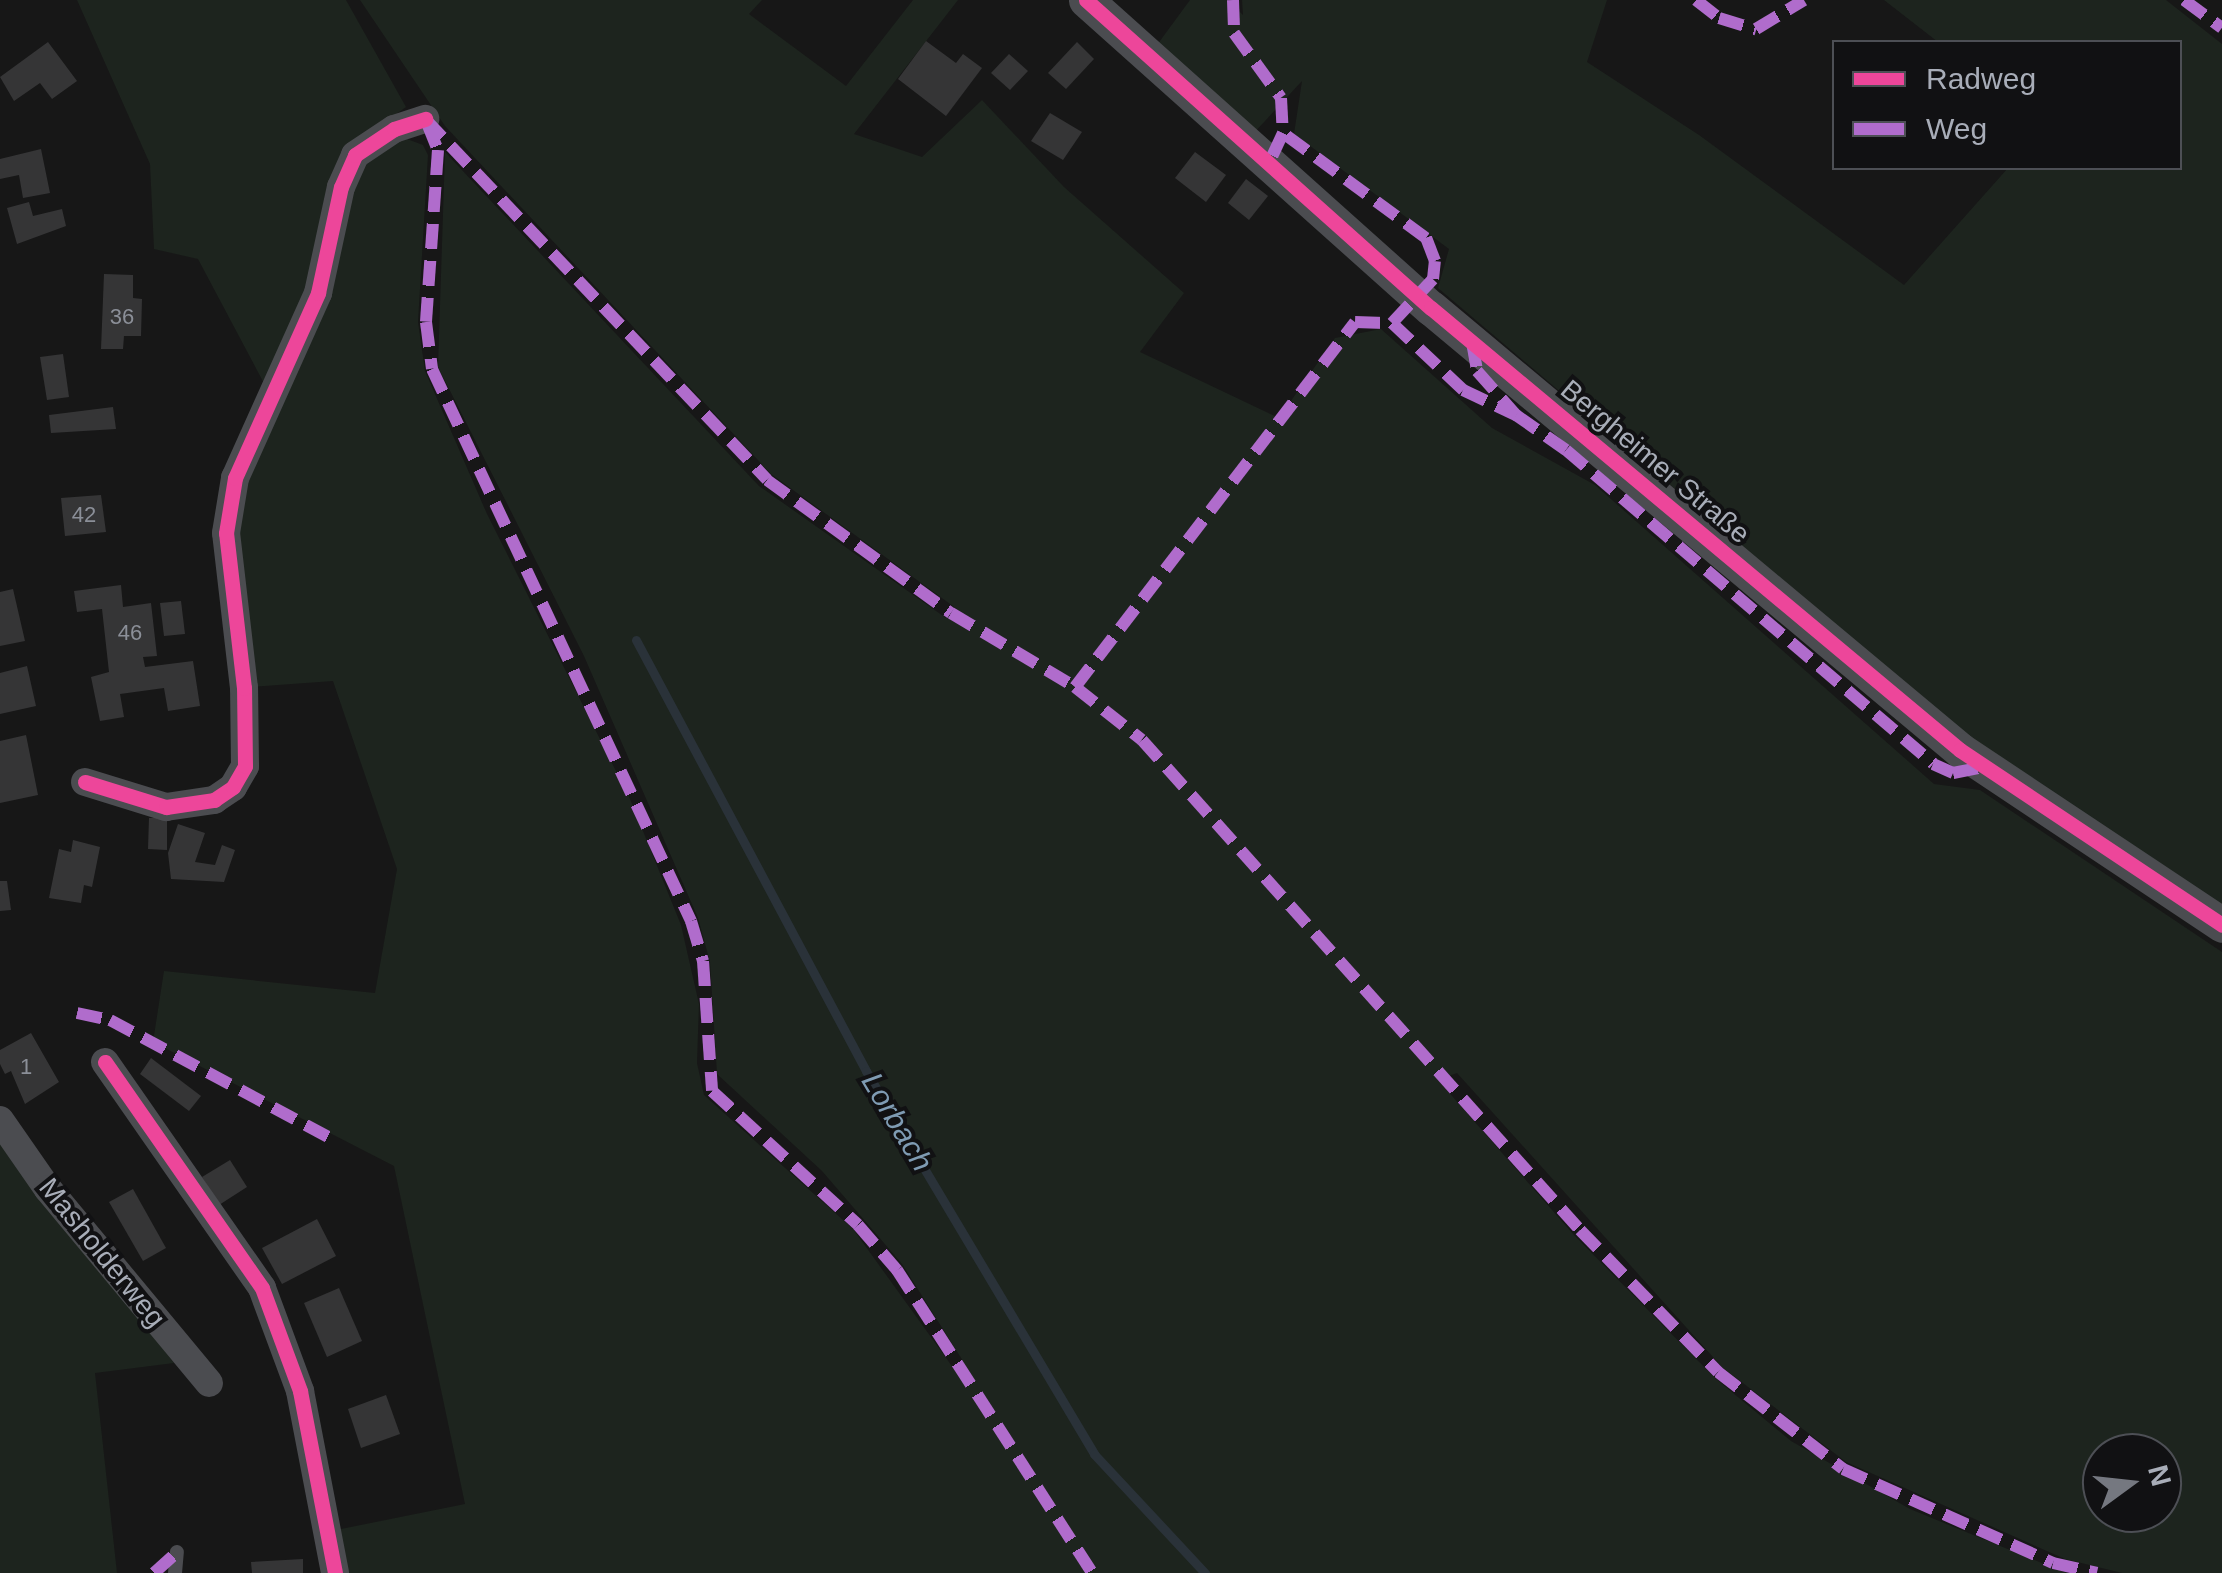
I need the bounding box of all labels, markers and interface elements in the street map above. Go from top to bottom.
legend [1832,40,2182,170]
text: Radweg [1926,62,2036,95]
text: Weg [1926,112,1987,145]
house number: 36 [110,304,134,330]
street label: Bergheimer Straße [1554,373,1756,551]
house number: 42 [72,502,96,528]
house number: 46 [118,620,142,646]
house number: 1 [20,1054,32,1080]
water label: Lorbach [854,1066,940,1178]
street label: Masholderweg [32,1172,172,1334]
north arrow [2082,1433,2182,1533]
text: N [2142,1462,2177,1489]

